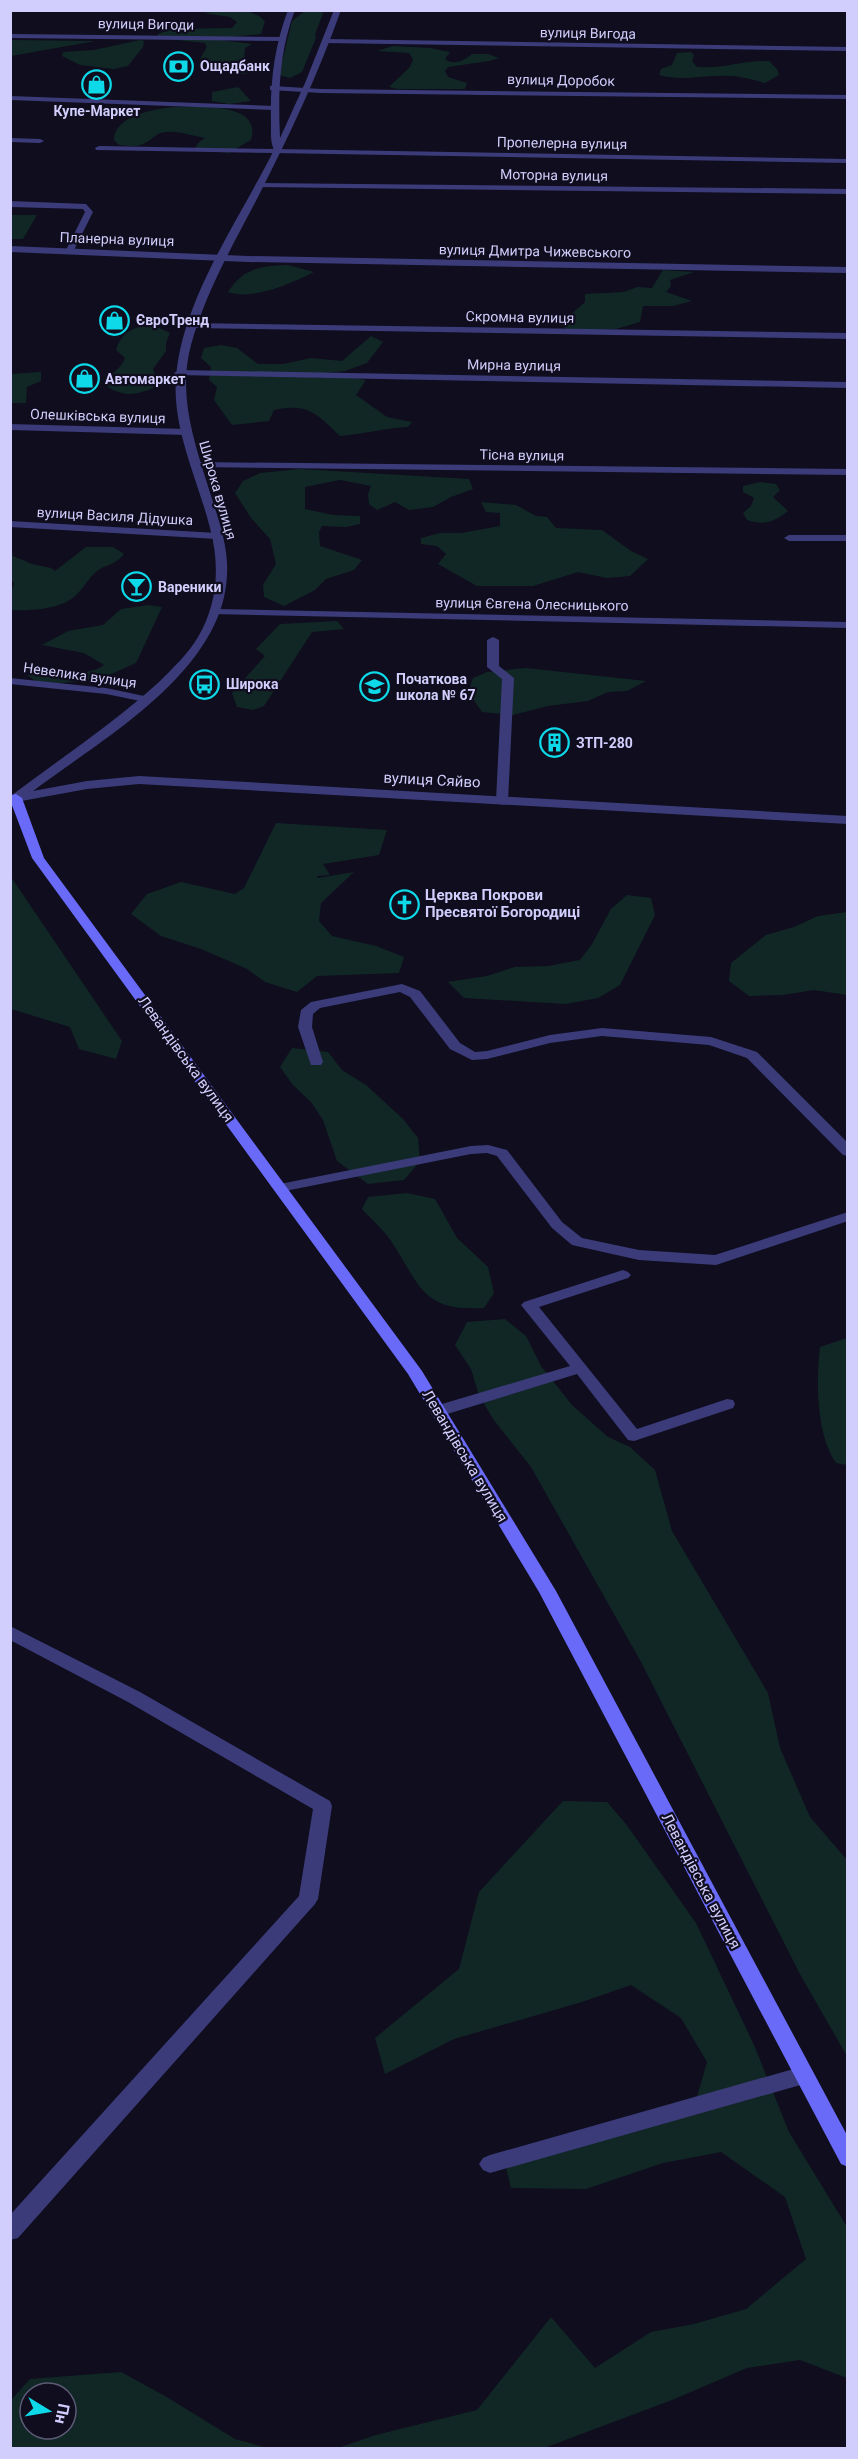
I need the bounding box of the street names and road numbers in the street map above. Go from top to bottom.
street label: вулиця Вигоди [98,15,194,33]
street label: вулиця Вигода [540,24,636,42]
street label: вулиця Доробок [507,71,615,89]
street label: Пропелерна вулиця [497,134,627,152]
street label: Моторна вулиця [500,166,608,184]
street label: Планерна вулиця [59,229,175,249]
street label: вулиця Дмитра Чижевського [439,241,631,261]
street label: Скромна вулиця [466,308,574,326]
street label: Мирна вулиця [467,356,561,374]
street label: Олешківська вулиця [30,406,166,426]
street label: Широка вулиця [196,439,240,541]
street label: Тісна вулиця [479,446,565,464]
street label: вулиця Василя Дідушка [36,504,194,528]
street label: вулиця Євгена Олесницького [435,594,629,614]
street label: Невелика вулиця [22,659,138,691]
street label: вулиця Сяйво [383,768,481,792]
street label: Левандівська вулиця [134,993,238,1125]
street label: Левандівська вулиця [418,1387,512,1525]
street label: Левандівська вулиця [658,1810,744,1952]

